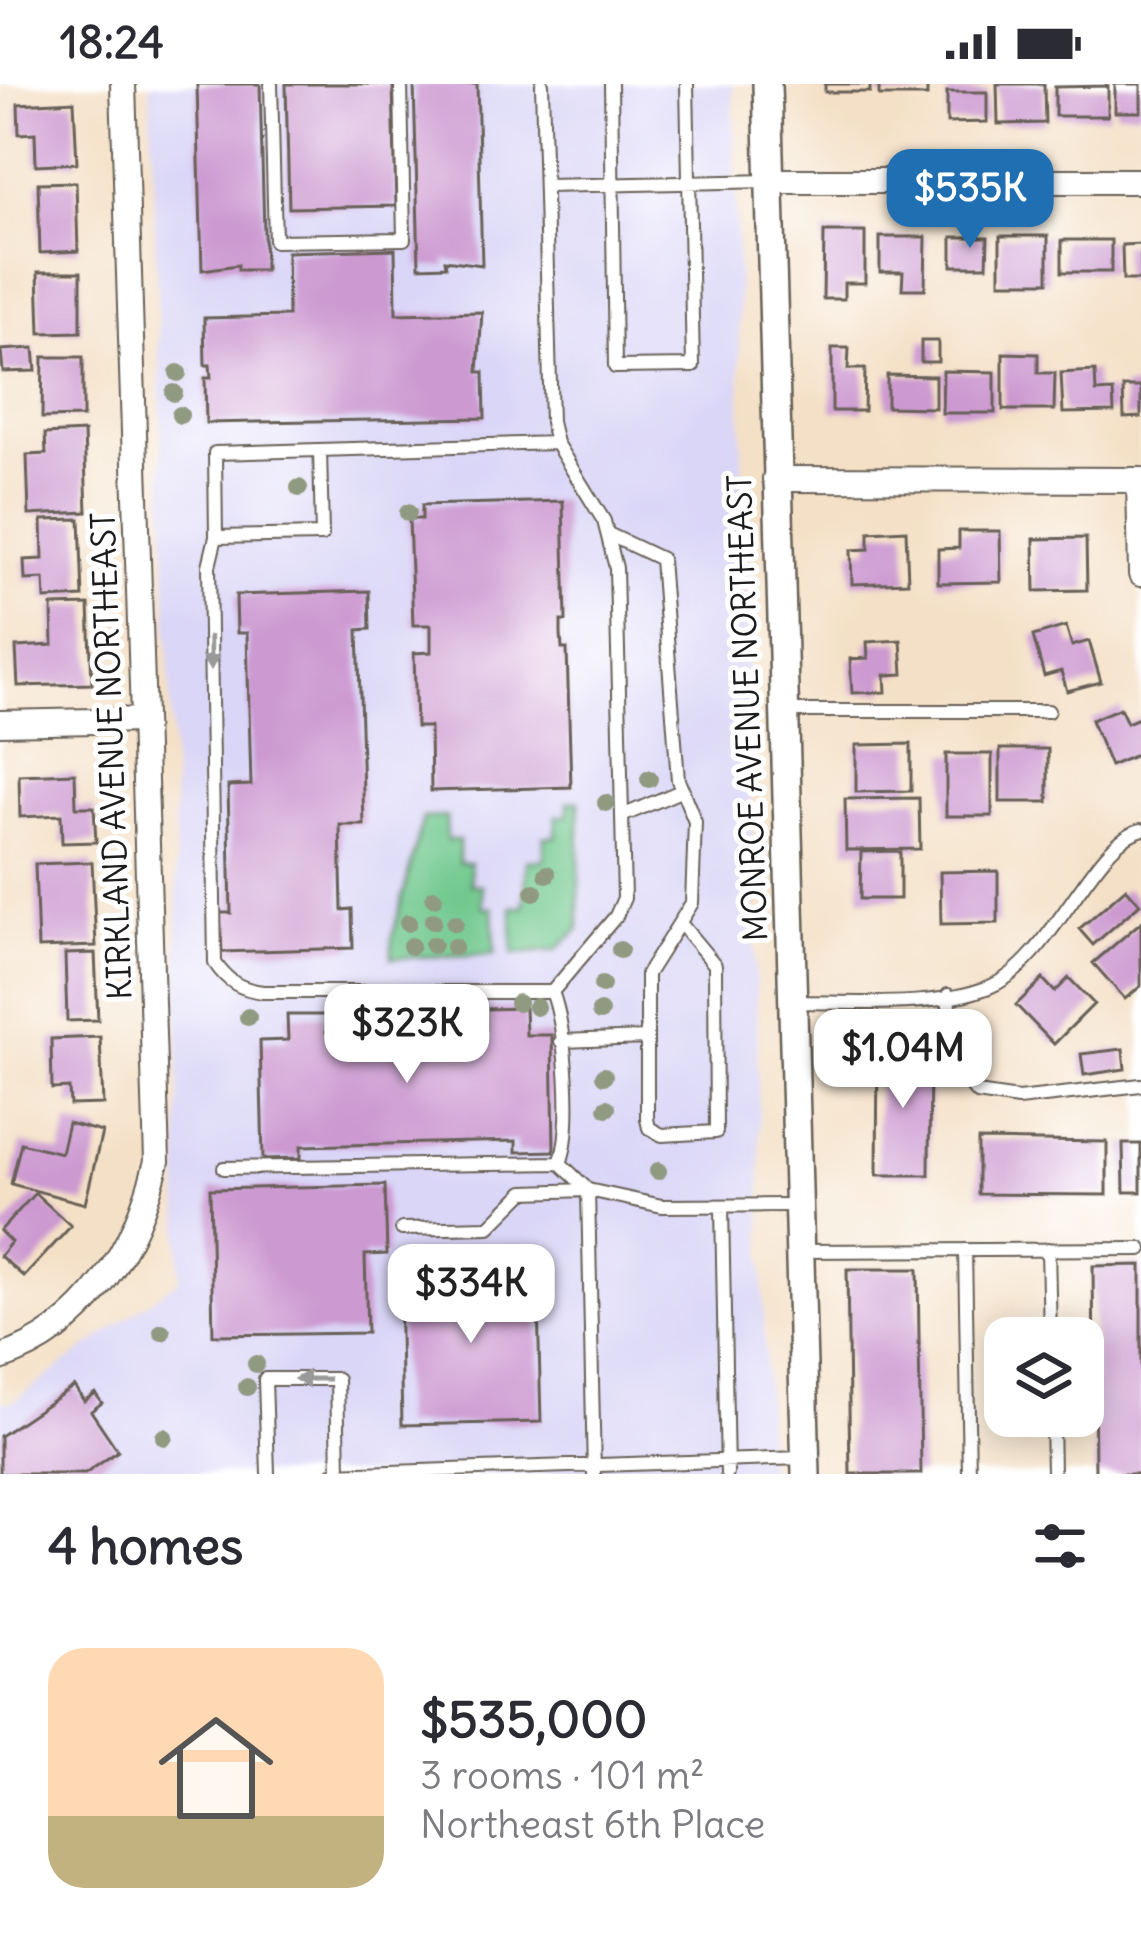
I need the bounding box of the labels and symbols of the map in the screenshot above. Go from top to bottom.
pin: $535K [886,149,1054,251]
street label: MONROE AVENUE NORTHEAST [718,474,776,942]
street label: KIRKLAND AVENUE NORTHEAST [81,511,141,1001]
one-way arrow [201,635,220,673]
pin: $323K [323,984,491,1086]
pin: $1.04M [805,1009,1001,1111]
pin: $334K [387,1244,555,1346]
one-way arrow [292,1369,330,1389]

